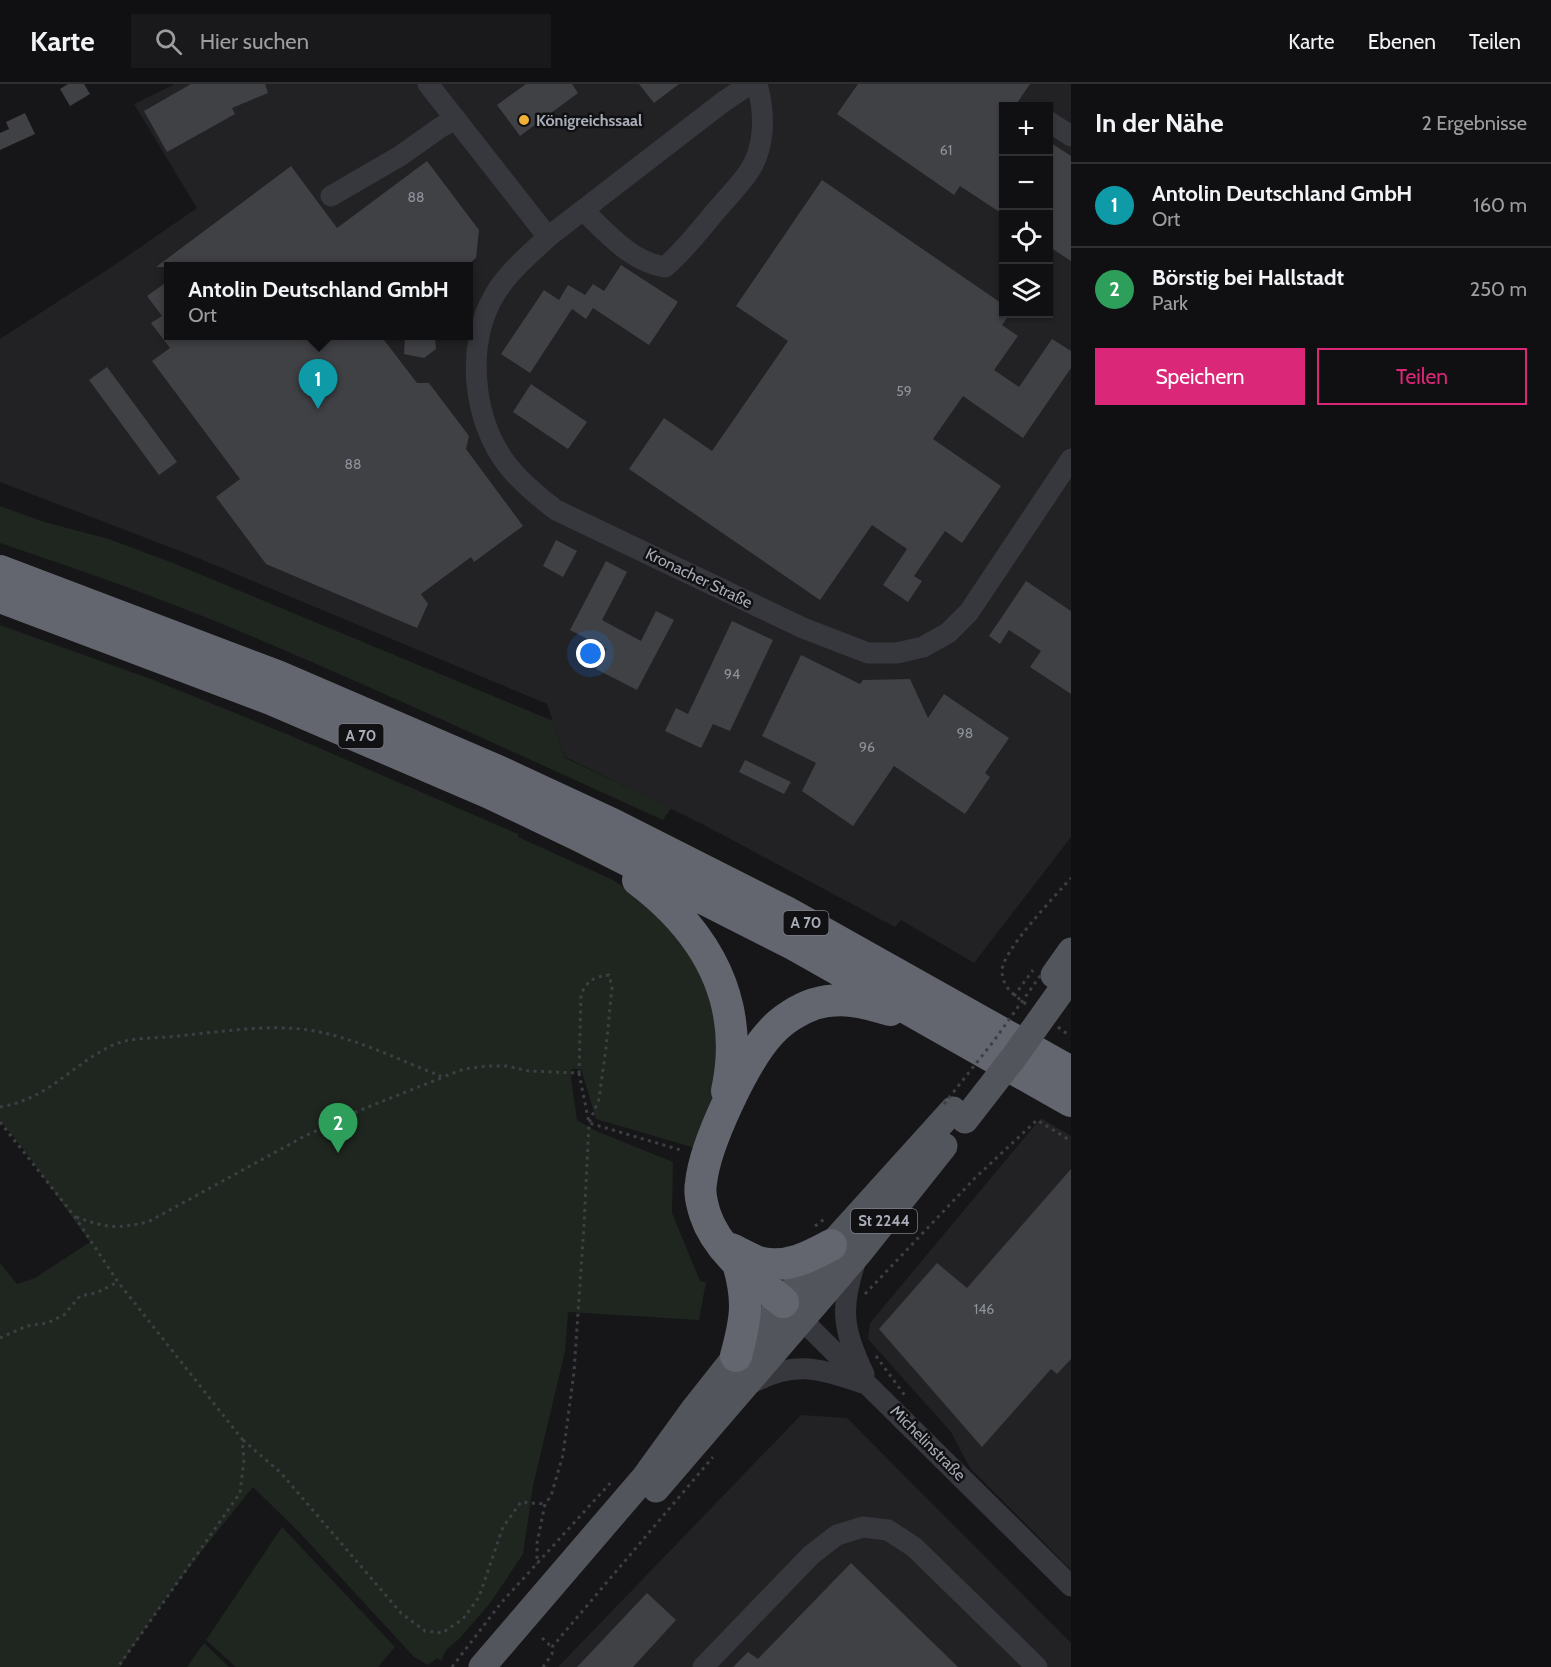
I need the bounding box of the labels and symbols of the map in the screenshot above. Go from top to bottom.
place label: Königreichssaal [536,111,642,130]
marker: Königreichssaal [517,113,531,127]
house number: 61 [940,141,952,159]
house number: 88 [408,188,424,206]
pin: 1 [298,360,338,409]
house number: 59 [896,382,912,400]
house number: 88 [345,455,361,473]
street label: Kronacher Straße [642,544,756,612]
your location [576,639,605,668]
house number: 94 [724,665,740,683]
road number: A 70 [338,724,384,748]
house number: 98 [957,724,973,742]
house number: 96 [859,738,875,756]
road number: A 70 [784,911,828,935]
pin: 2 [318,1104,358,1153]
road number: St 2244 [851,1209,917,1233]
house number: 146 [974,1300,994,1318]
street label: Michelinstraße [886,1401,970,1485]

